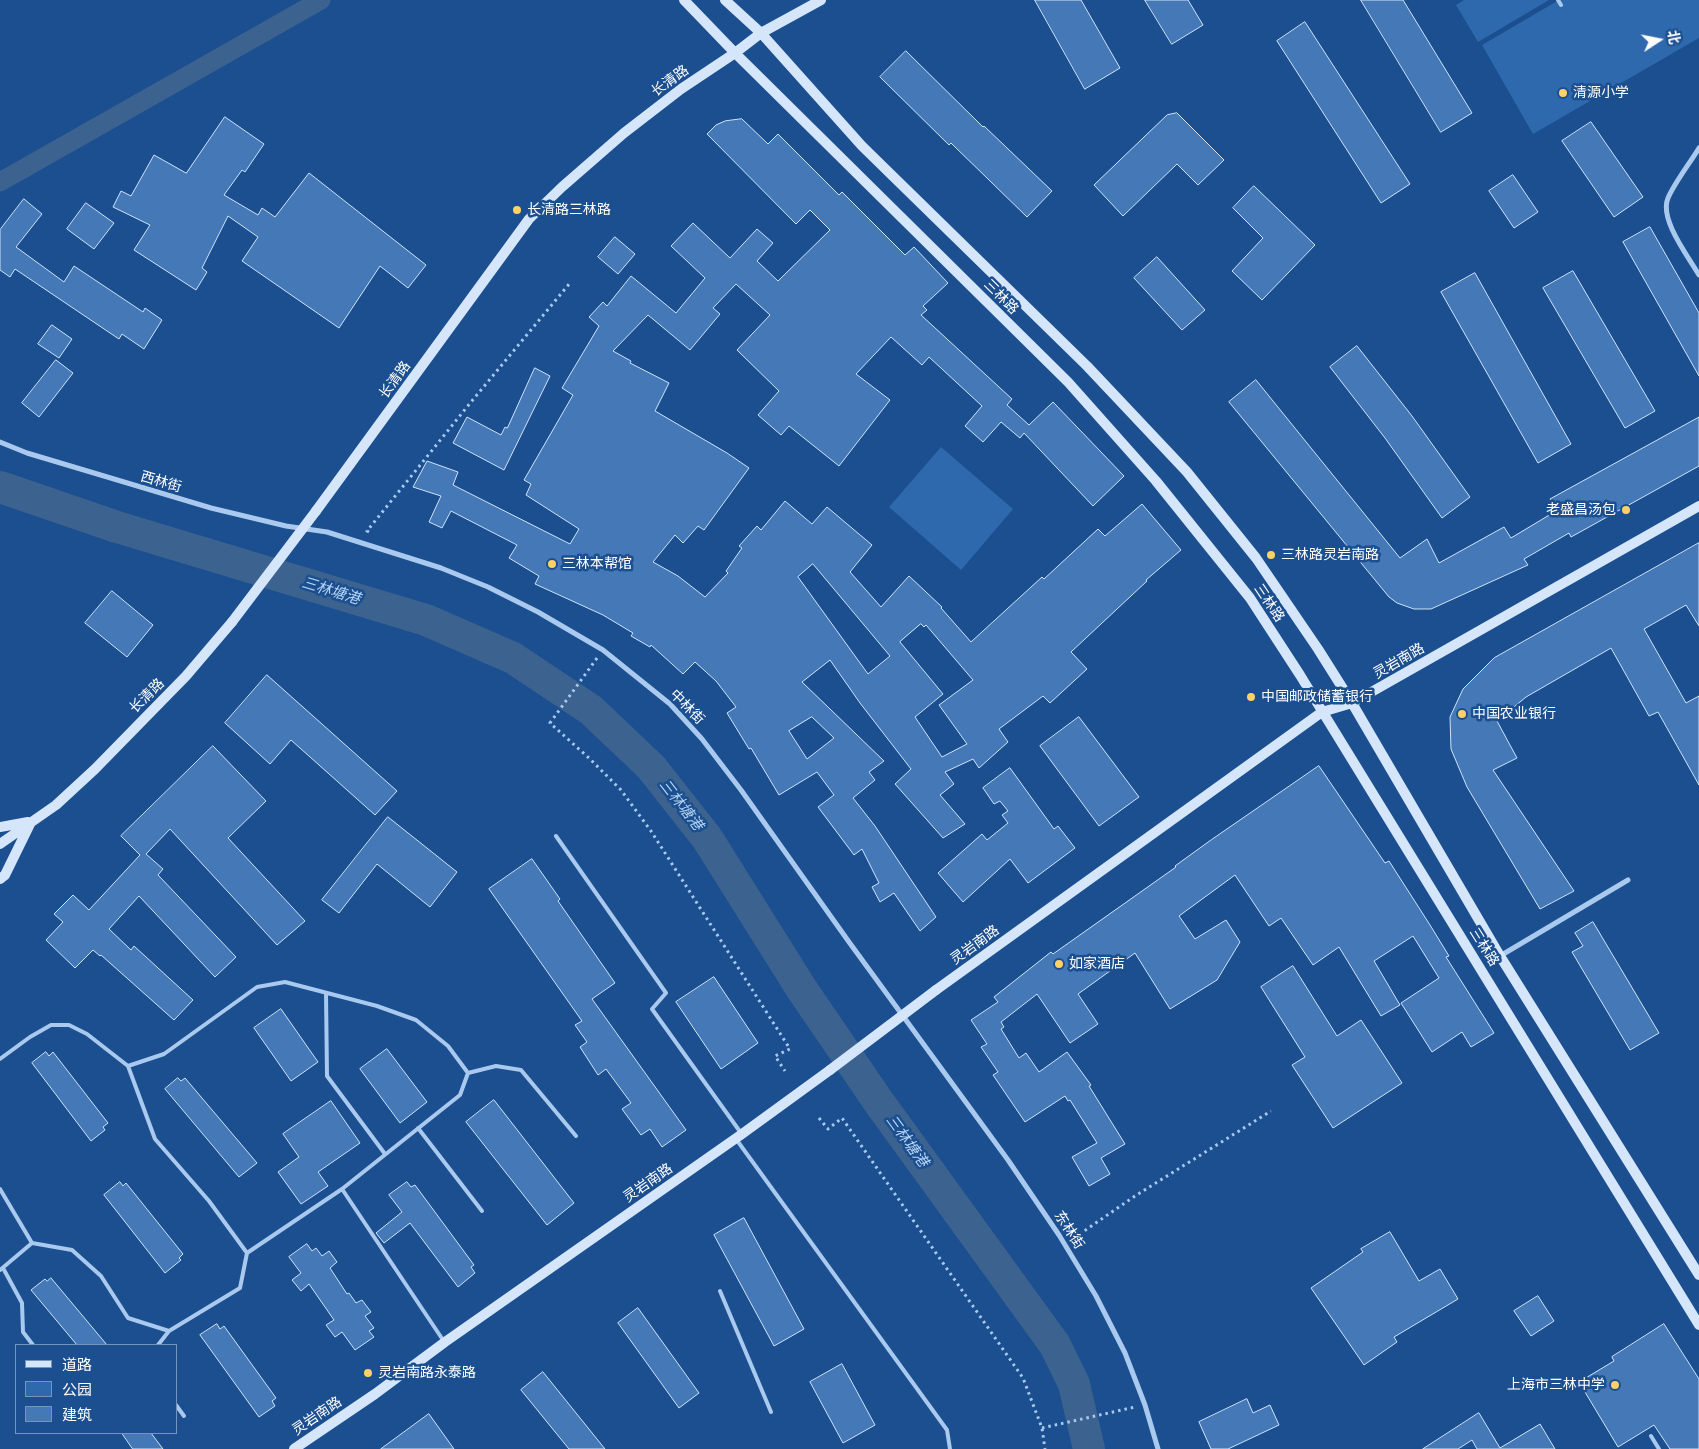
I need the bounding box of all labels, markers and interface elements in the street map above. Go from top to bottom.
north arrow [1634,15,1684,65]
text: 北 [1665,29,1683,46]
street label: 长清路 [648,62,692,100]
place label: 清源小学 [1573,85,1629,101]
marker: 清源小学 [1557,87,1569,99]
place label: 长清路三林路 [527,202,611,218]
marker: 长清路三林路 [511,204,523,216]
street label: 三林路 [980,276,1022,318]
street label: 长清路 [376,358,414,402]
street label: 西林街 [138,468,184,496]
place label: 老盛昌汤包 [1546,502,1616,518]
marker: 老盛昌汤包 [1620,504,1632,516]
place label: 三林路灵岩南路 [1281,547,1379,563]
marker: 三林路灵岩南路 [1265,549,1277,561]
place label: 三林本帮馆 [562,556,632,572]
marker: 三林本帮馆 [546,558,558,570]
water label: 三林塘港 [300,574,362,608]
street label: 三林路 [1250,581,1288,625]
street label: 灵岩南路 [1371,640,1427,682]
street label: 长清路 [126,675,168,717]
street label: 中林街 [666,686,708,728]
place label: 中国邮政储蓄银行 [1261,689,1373,705]
marker: 中国邮政储蓄银行 [1245,691,1257,703]
place label: 中国农业银行 [1472,706,1556,722]
marker: 中国农业银行 [1456,708,1468,720]
water label: 三林塘港 [655,776,707,834]
street label: 灵岩南路 [947,922,1003,968]
street label: 三林路 [1466,925,1502,969]
place label: 如家酒店 [1069,956,1125,972]
marker: 如家酒店 [1053,958,1065,970]
water label: 三林塘港 [882,1111,932,1171]
street label: 灵岩南路 [620,1160,676,1206]
street label: 东林街 [1051,1208,1087,1252]
legend [15,1344,178,1434]
text: 道路 [62,1356,92,1374]
place label: 灵岩南路永泰路 [378,1365,476,1381]
marker: 灵岩南路永泰路 [362,1367,374,1379]
place label: 上海市三林中学 [1507,1377,1605,1393]
marker: 上海市三林中学 [1609,1379,1621,1391]
text: 公园 [62,1381,92,1399]
street label: 灵岩南路 [289,1393,345,1439]
text: 建筑 [62,1406,92,1424]

